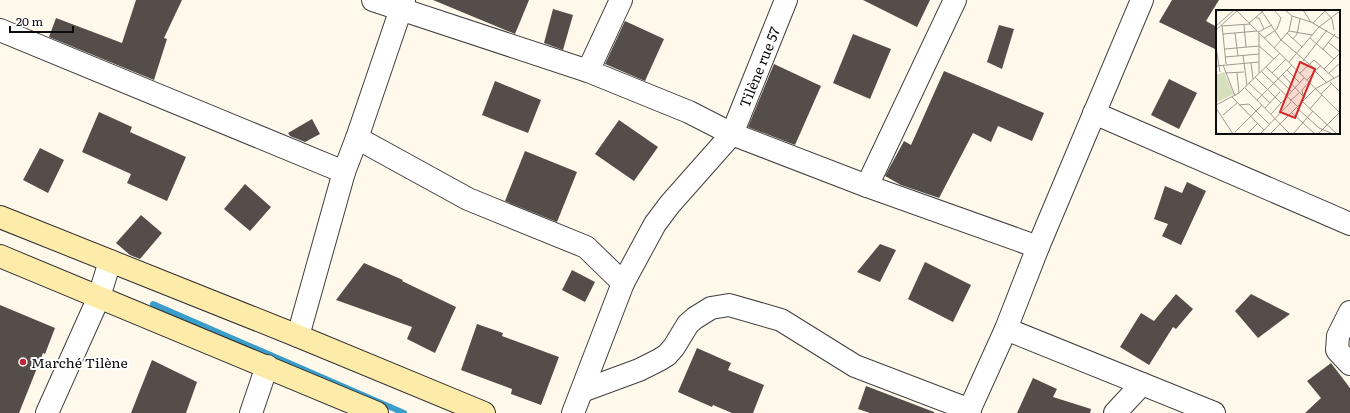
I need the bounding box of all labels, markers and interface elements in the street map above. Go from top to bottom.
scale bar [10,8,73,34]
inset map [1216,10,1340,134]
text: 20 m [16,12,43,30]
street label: Tilène rue 57 [734,24,784,111]
place label: Marché Tilène [31,352,128,372]
marker: Marché Tilène [18,357,28,367]

